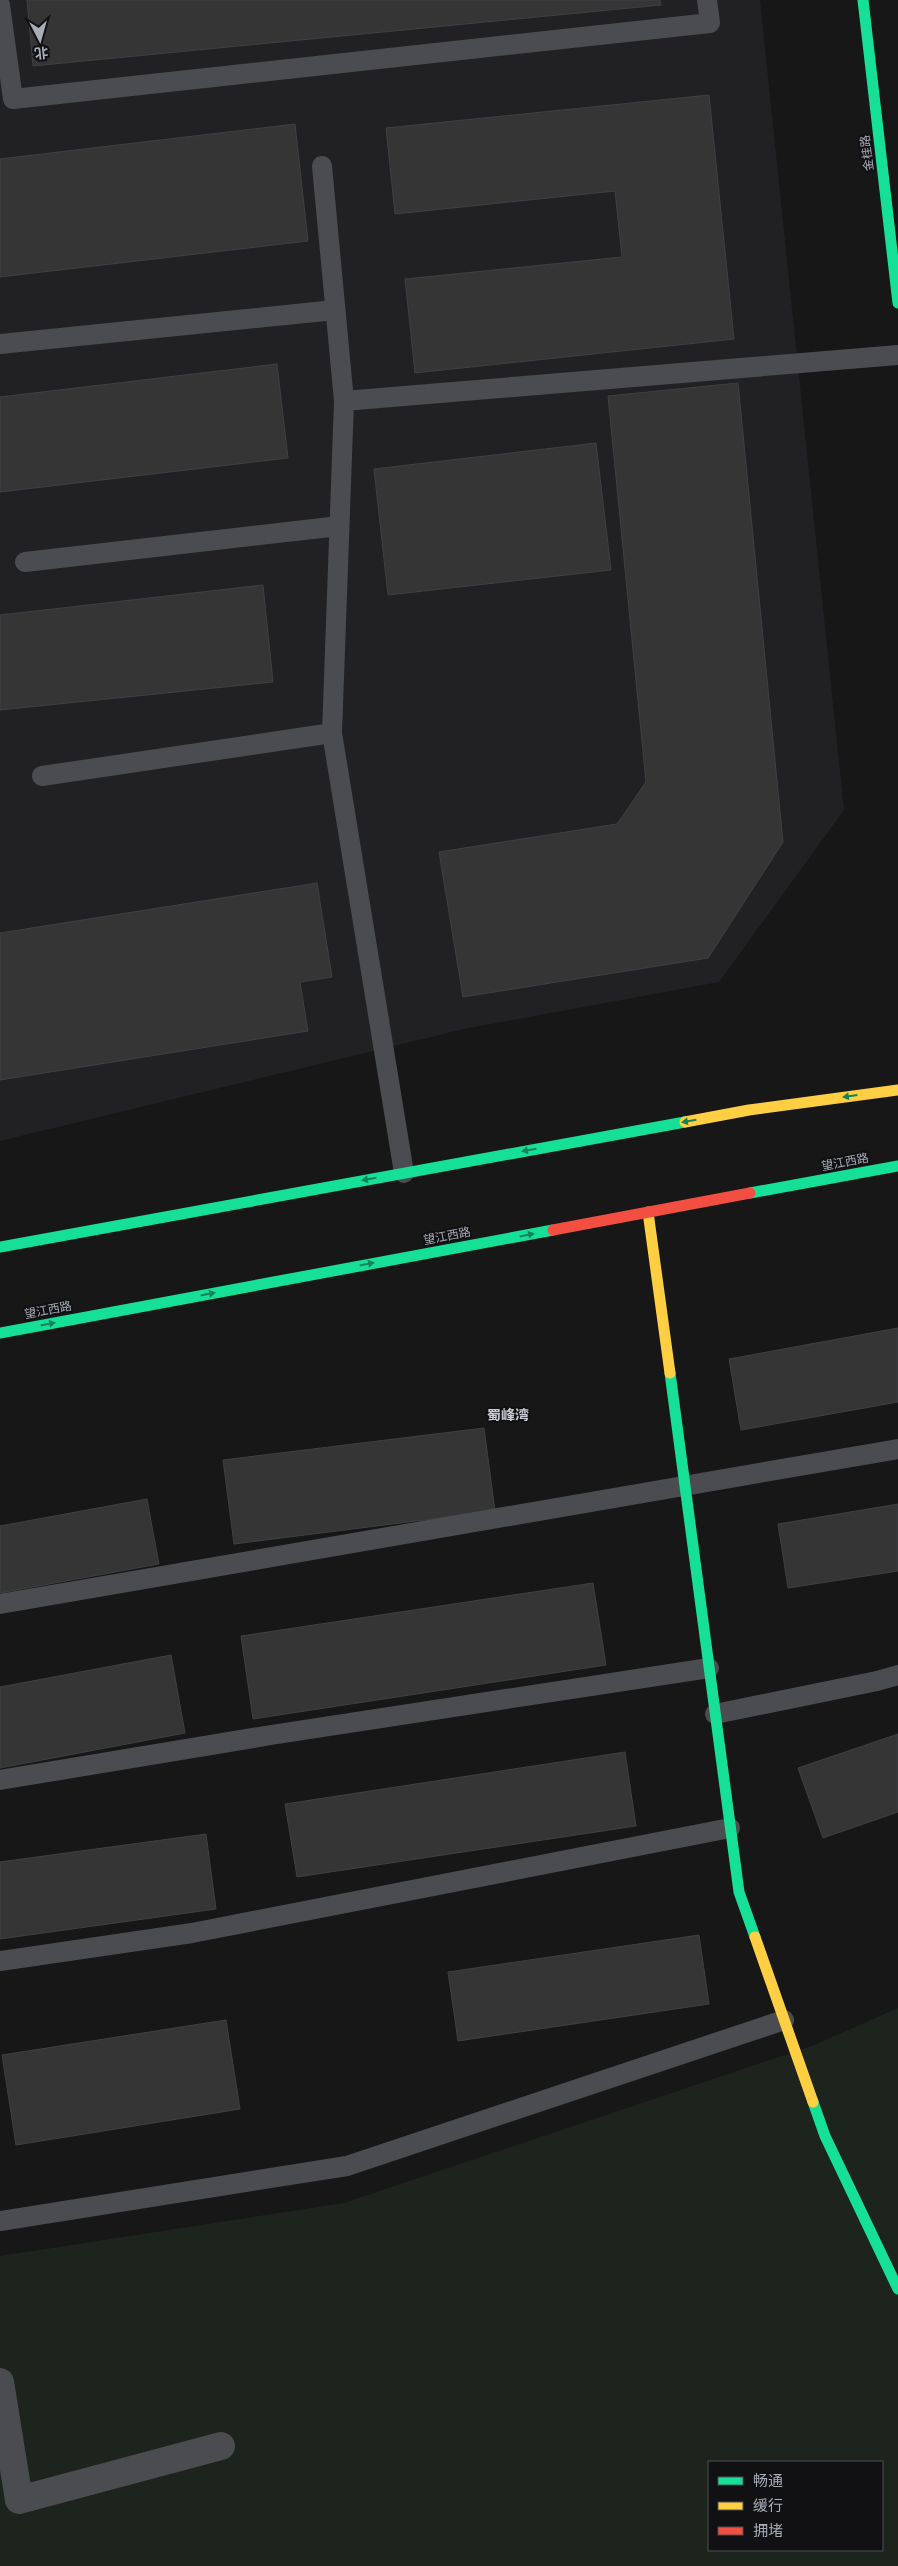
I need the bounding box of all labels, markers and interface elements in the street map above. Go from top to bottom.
north arrow [15,15,65,65]
text: 北 [33,43,49,62]
street label: 金桂路 [858,134,876,172]
one-way arrow [841,1092,857,1100]
one-way arrow [681,1117,697,1125]
one-way arrow [521,1147,537,1155]
street label: 望江西路 [820,1151,870,1173]
one-way arrow [361,1176,377,1184]
street label: 望江西路 [422,1225,472,1247]
one-way arrow [520,1230,536,1238]
one-way arrow [360,1260,376,1268]
one-way arrow [200,1290,216,1298]
street label: 望江西路 [23,1299,73,1321]
one-way arrow [40,1319,56,1327]
district label: 蜀峰湾 [487,1407,529,1424]
legend [708,2461,883,2551]
text: 畅通 [753,2472,783,2490]
text: 缓行 [753,2497,783,2515]
text: 拥堵 [753,2522,783,2540]

